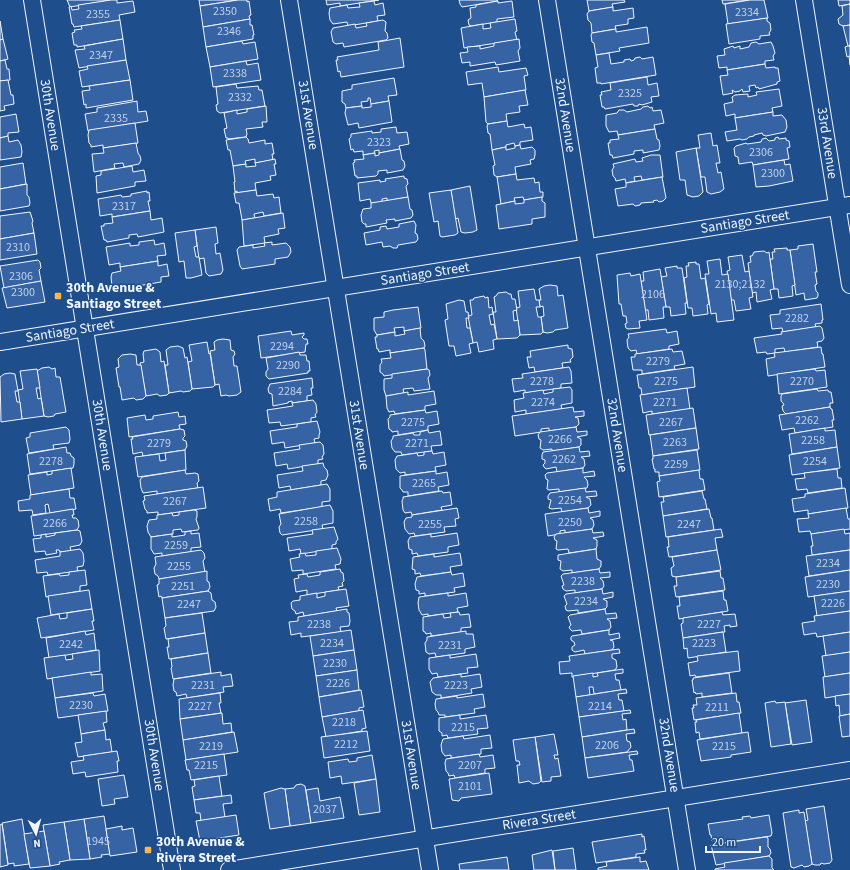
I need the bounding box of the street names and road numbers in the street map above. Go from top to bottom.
street label: 32nd Avenue [549,76,581,154]
street label: 30th Avenue [34,78,66,152]
street label: 31st Avenue [293,79,323,151]
street label: 33rd Avenue [811,106,843,180]
street label: Santiago Street [699,205,791,239]
street label: Santiago Street [379,257,471,291]
street label: Santiago Street [24,314,116,348]
street label: 32nd Avenue [601,396,633,474]
street label: 30th Avenue [86,398,118,472]
street label: 31st Avenue [344,399,374,471]
street label: 32nd Avenue [653,716,685,794]
street label: 30th Avenue [138,718,170,792]
street label: 31st Avenue [396,719,426,791]
street label: Rivera Street [501,804,578,836]

